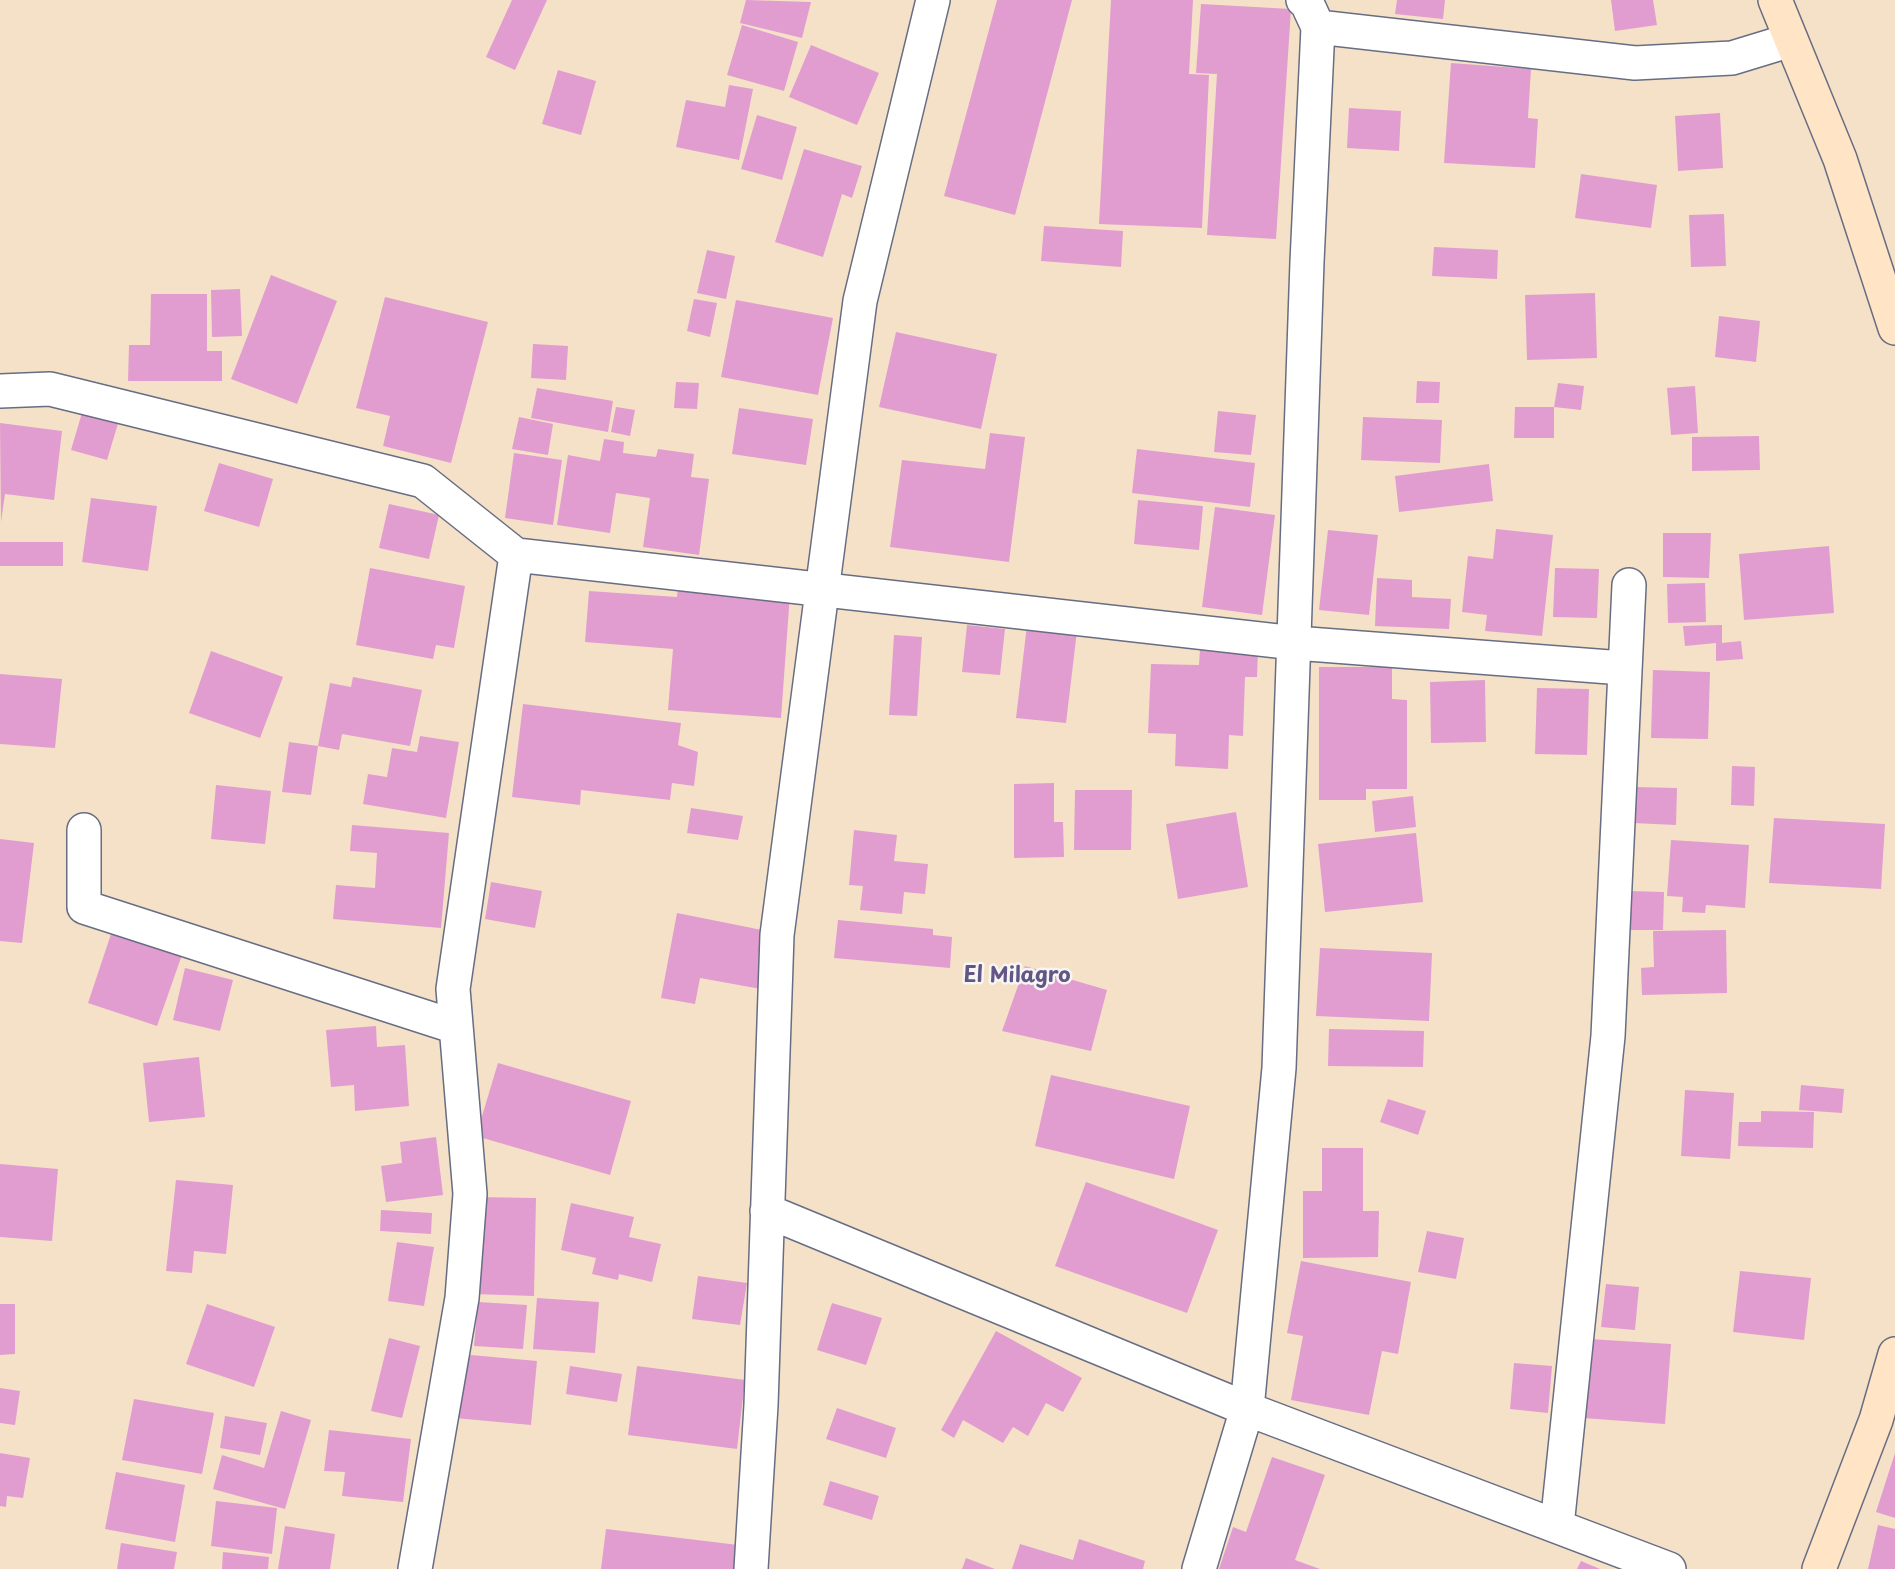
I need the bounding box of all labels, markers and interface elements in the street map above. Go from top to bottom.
district label: El Milagro [963,963,1071,989]

